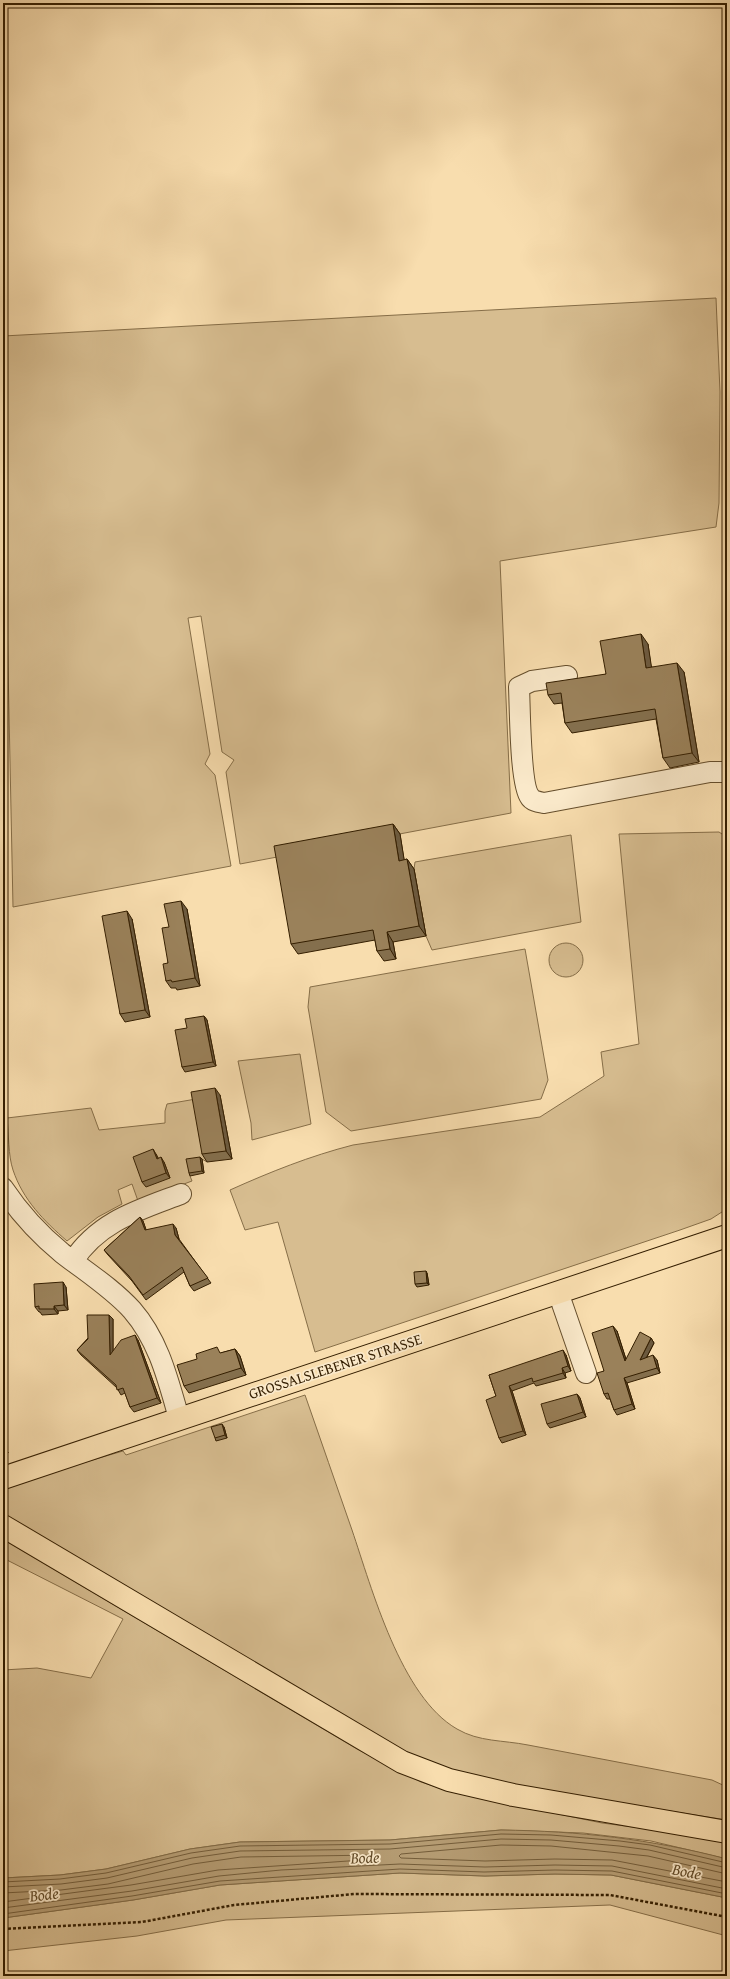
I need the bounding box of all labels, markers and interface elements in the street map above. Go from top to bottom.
street label: GROSSALSLEBENER STRASSE [246,1328,425,1404]
water label: Bode [349,1844,381,1870]
water label: Bode [669,1856,704,1886]
water label: Bode [27,1880,60,1908]

